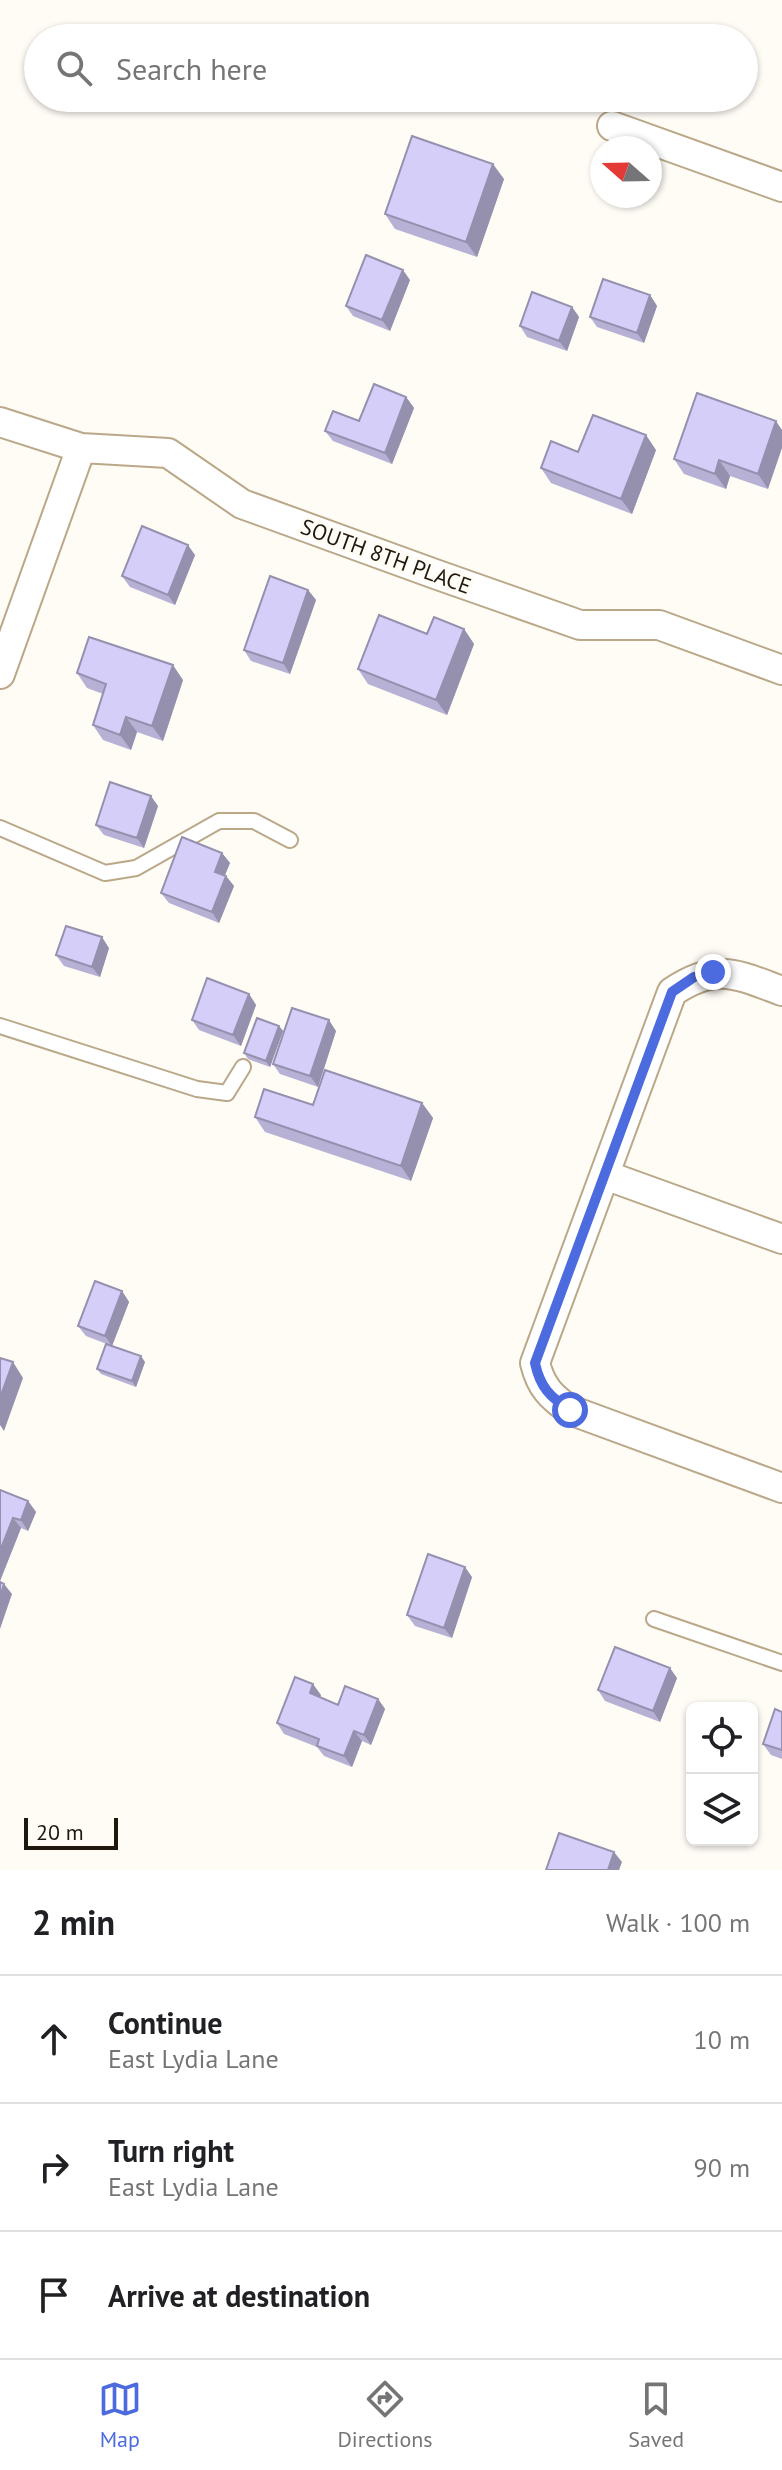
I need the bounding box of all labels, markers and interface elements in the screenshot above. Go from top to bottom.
search box [24,24,758,112]
icon: search [52,46,96,90]
text: Search here [116,49,267,88]
north arrow [590,136,662,208]
street label: SOUTH 8TH PLACE [297,512,475,600]
route end [695,954,731,990]
route start [552,1392,588,1428]
map controls [686,1702,758,1846]
button: locate [686,1702,758,1774]
button: layers [686,1774,758,1846]
scale bar [24,1814,118,1850]
text: 20 m [36,1818,84,1846]
text: 2 min [32,1900,115,1944]
text: Walk · 100 m [606,1906,750,1939]
text: Continue [108,2003,222,2042]
icon: ahead [32,2017,76,2061]
text: 10 m [694,2023,750,2056]
text: East Lydia Lane [108,2042,279,2075]
text: Turn right [108,2131,234,2170]
icon: right [32,2145,76,2189]
text: 90 m [694,2151,750,2184]
text: East Lydia Lane [108,2170,279,2203]
icon: arrive [32,2273,76,2317]
text: Arrive at destination [108,2276,370,2315]
tab: Map [98,2377,142,2453]
tab: Directions [337,2377,433,2453]
tab: Saved [628,2377,684,2453]

